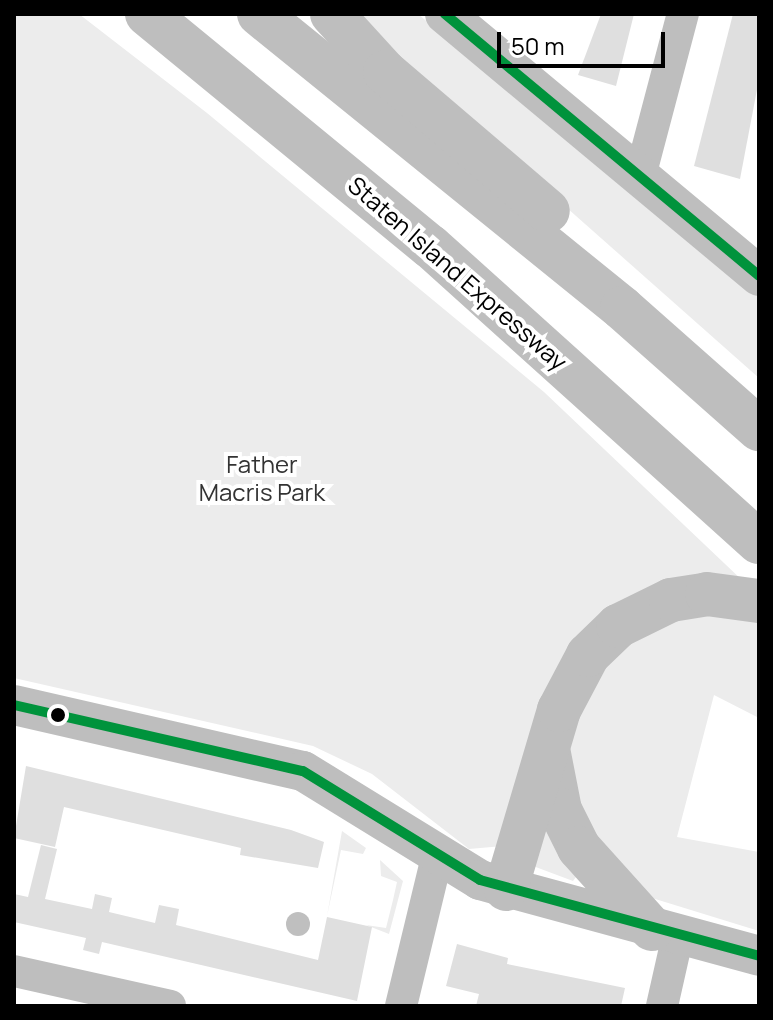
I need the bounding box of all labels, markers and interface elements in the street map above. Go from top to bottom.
scale bar [501,16,669,66]
text: 50 m [511,29,565,62]
street label: Staten Island Expressway [343,170,573,376]
park label: Father Macris Park [199,450,325,506]
unlabelled marker [50,707,66,723]

